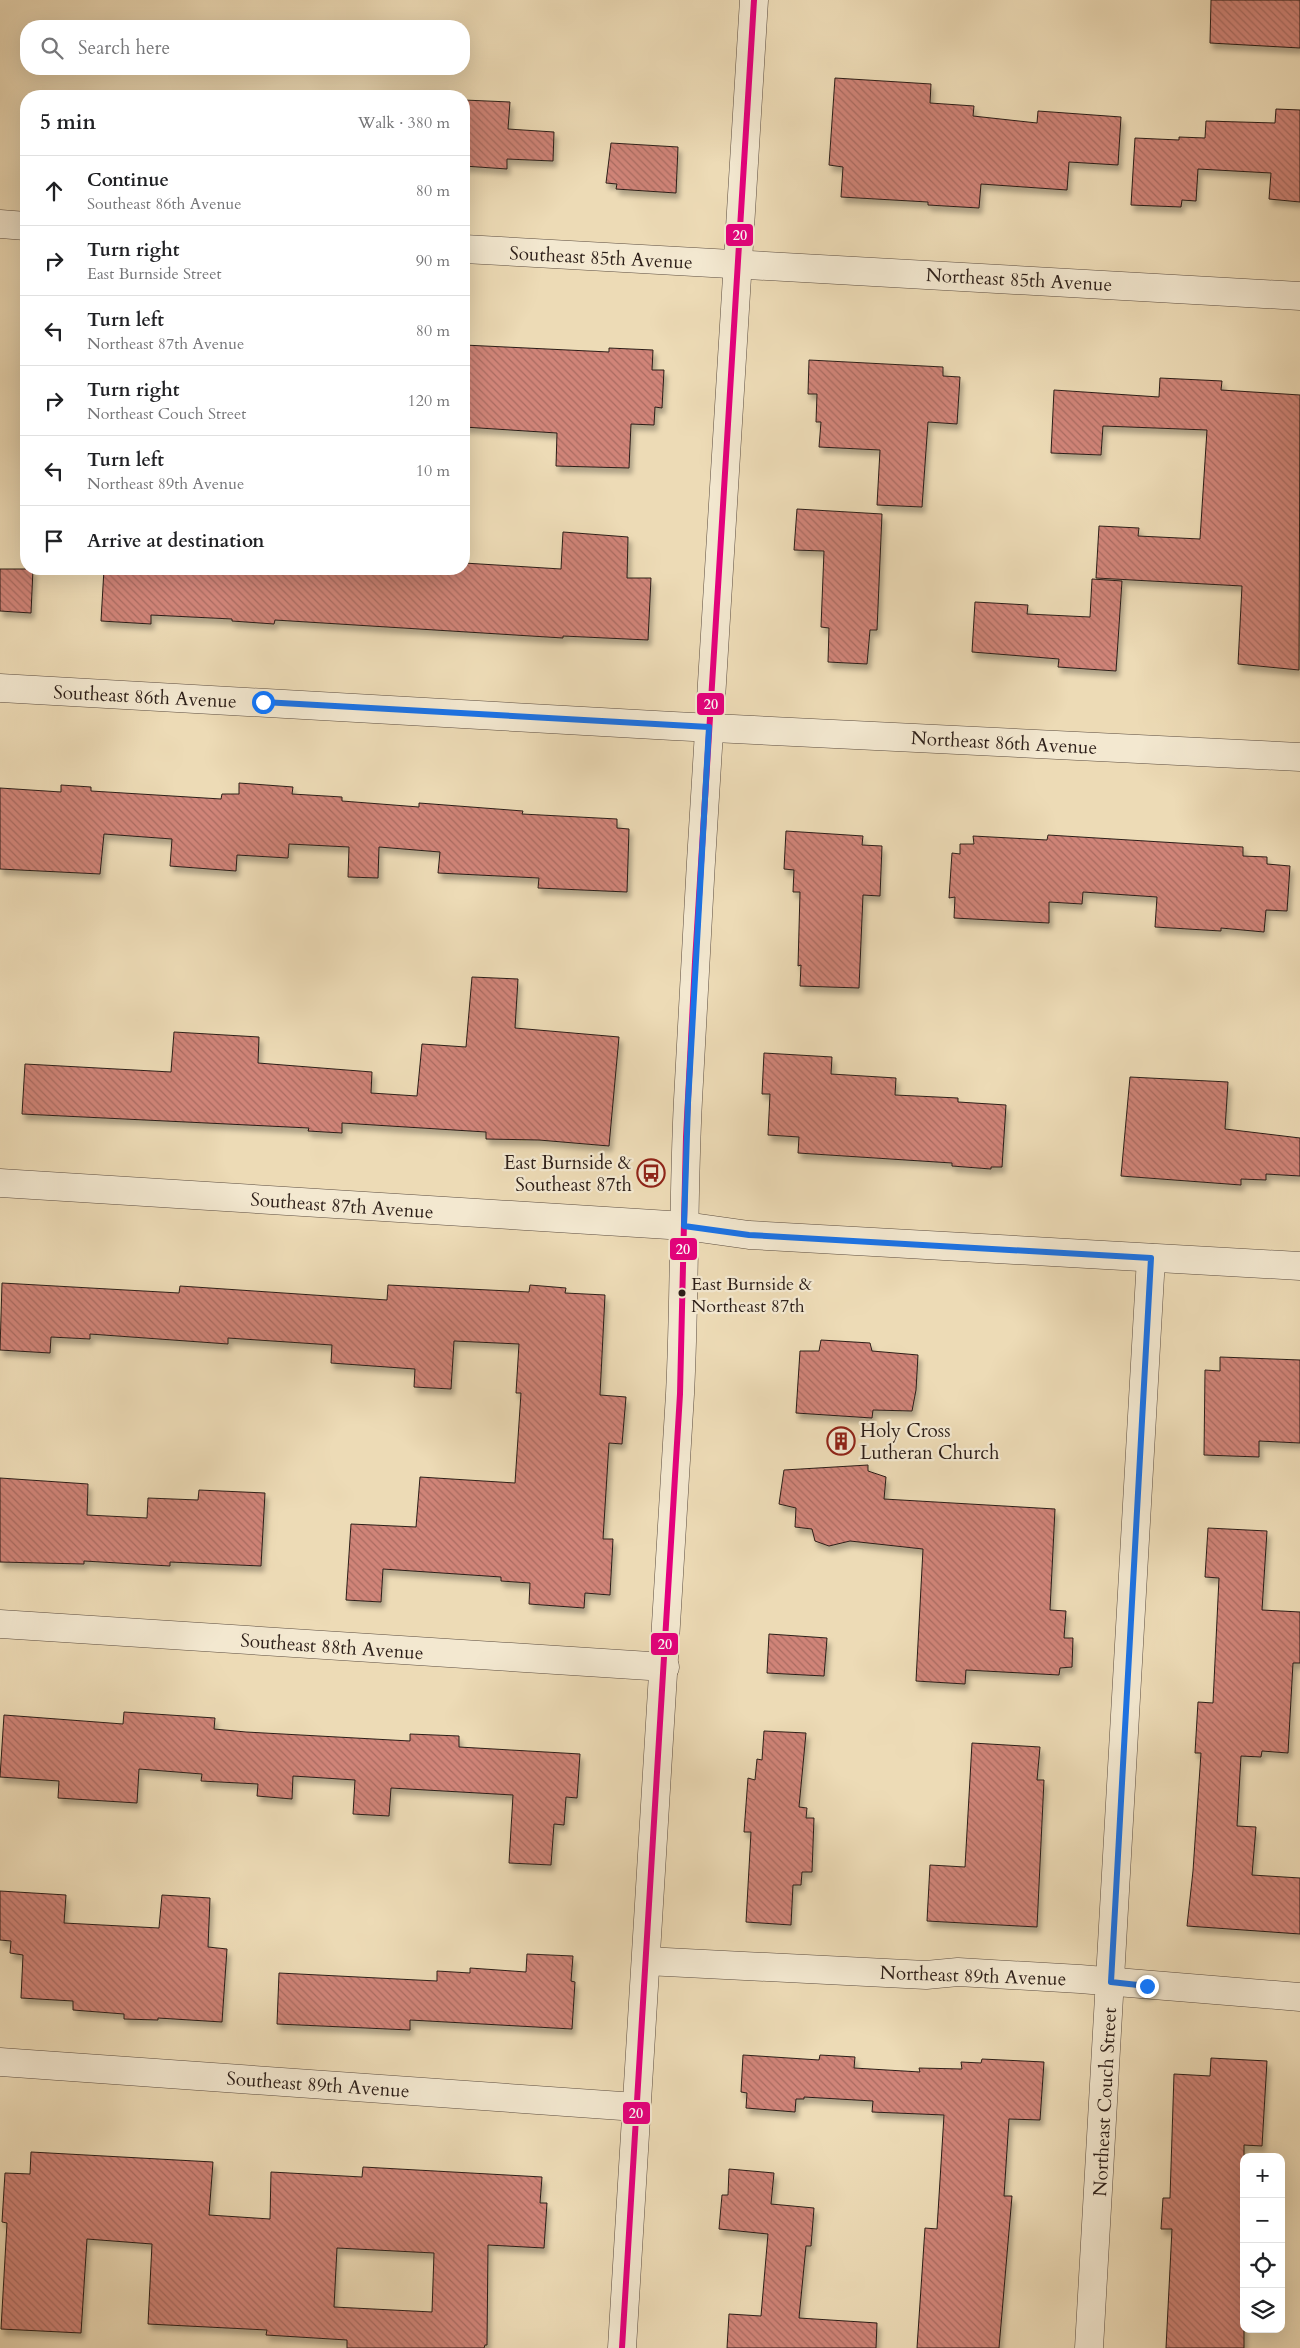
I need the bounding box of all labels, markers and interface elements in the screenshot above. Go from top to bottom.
search box [20,20,470,75]
icon: search [38,34,66,62]
text: Search here [78,35,170,61]
text: 5 min [40,108,96,137]
text: Walk · 380 m [358,112,450,134]
text: Continue [87,167,169,193]
icon: ahead [40,177,68,205]
text: 80 m [416,180,450,202]
text: Southeast 86th Avenue [87,193,242,215]
line badge: 20 [725,223,754,247]
text: 20 [733,226,747,245]
text: Turn right [87,237,179,263]
street label: Southeast 85th Avenue [509,240,693,276]
icon: right [40,247,68,275]
text: 90 m [416,250,450,272]
street label: Northeast 85th Avenue [925,262,1113,298]
text: East Burnside Street [87,263,222,285]
text: Turn left [87,307,164,333]
icon: left [40,317,68,345]
text: 80 m [416,320,450,342]
text: Northeast 87th Avenue [87,333,244,355]
text: Turn right [87,377,179,403]
icon: right [40,387,68,415]
text: 120 m [408,390,450,412]
text: Northeast Couch Street [87,403,246,425]
text: Turn left [87,447,164,473]
icon: left [40,457,68,485]
text: 10 m [416,460,450,482]
text: Northeast 89th Avenue [87,473,244,495]
icon: arrive [40,527,68,555]
text: Arrive at destination [87,528,264,554]
street label: Southeast 86th Avenue [53,679,237,715]
route start [252,691,275,714]
line badge: 20 [696,692,725,716]
text: 20 [704,695,718,714]
street label: Northeast 86th Avenue [910,725,1098,761]
place label: East Burnside & Southeast 87th [504,1150,633,1198]
bus stop icon: East Burnside & Southeast 87th [636,1158,666,1188]
street label: Southeast 87th Avenue [249,1187,434,1225]
line badge: 20 [669,1237,698,1261]
text: 20 [676,1240,690,1259]
place label: East Burnside & Northeast 87th [691,1272,813,1319]
marker: East Burnside & Northeast 87th [677,1288,687,1298]
place label: Holy Cross Lutheran Church [860,1418,1000,1466]
building icon: Holy Cross Lutheran Church [826,1426,856,1456]
street label: Southeast 88th Avenue [239,1628,424,1666]
line badge: 20 [650,1632,679,1656]
text: 20 [658,1635,672,1654]
street label: Northeast 89th Avenue [879,1960,1067,1992]
route end [1136,1975,1159,1998]
street label: Northeast Couch Street [1087,2007,1123,2197]
street label: Southeast 89th Avenue [225,2066,410,2104]
line badge: 20 [622,2101,651,2125]
text: 20 [629,2104,643,2123]
map controls [1240,2153,1285,2333]
button: + [1240,2153,1285,2198]
button: − [1240,2198,1285,2243]
button: locate [1240,2243,1285,2288]
button: layers [1240,2288,1285,2333]

